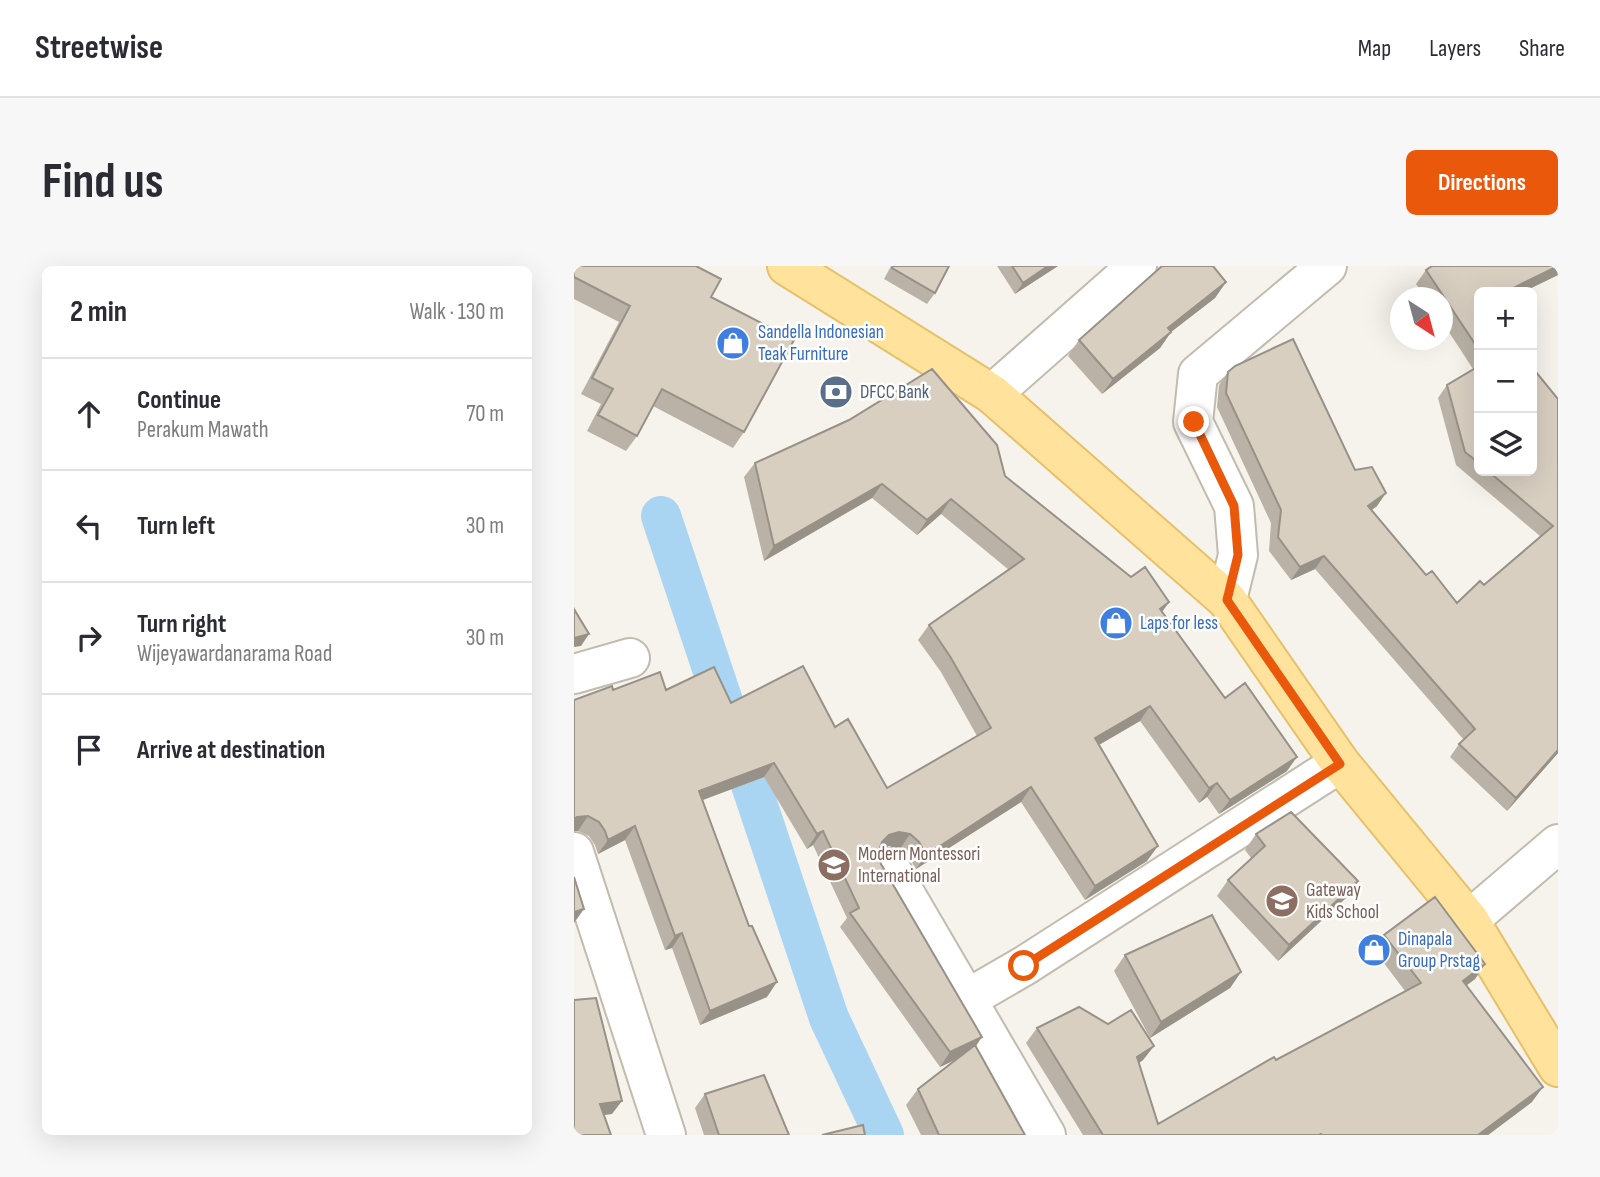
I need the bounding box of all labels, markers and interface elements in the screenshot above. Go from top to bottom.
text: Streetwise [35,28,163,68]
text: Map [1358,34,1391,63]
text: Layers [1429,34,1481,63]
text: Share [1519,34,1565,63]
button: Directions [1406,150,1558,215]
text: Find us [42,153,164,212]
north arrow [1390,287,1453,350]
map controls [1474,287,1537,476]
button: + [1474,287,1537,350]
text: 2 min [70,294,127,330]
text: Walk · 130 m [409,298,504,326]
place label: Sandella Indonesian Teak Furniture [758,321,884,366]
shop icon: Sandella Indonesian Teak Furniture [714,324,752,362]
button: − [1474,350,1537,413]
bank icon: DFCC Bank [817,373,855,411]
place label: DFCC Bank [860,381,930,404]
text: Continue [137,385,221,416]
icon: ahead [70,395,108,433]
text: 70 m [466,400,504,428]
route end [1178,406,1209,437]
button: layers [1474,413,1537,476]
text: Perakum Mawath [137,416,269,444]
icon: left [70,507,108,545]
text: Turn left [137,511,215,542]
text: 30 m [466,512,504,540]
shop icon: Laps for less [1097,604,1135,642]
text: Turn right [137,609,226,640]
place label: Laps for less [1140,612,1218,635]
icon: right [70,619,108,657]
text: 30 m [466,624,504,652]
text: Wijeyawardanarama Road [137,640,332,668]
icon: arrive [70,731,108,769]
text: Arrive at destination [137,735,325,766]
place label: Modern Montessori International [858,843,980,888]
school or university icon: Modern Montessori International [815,846,853,884]
place label: Gateway Kids School [1306,879,1379,924]
school or university icon: Gateway Kids School [1263,882,1301,920]
place label: Dinapala Group Prstag [1398,928,1480,973]
shop icon: Dinapala Group Prstag [1355,931,1393,969]
route start [1008,950,1039,981]

